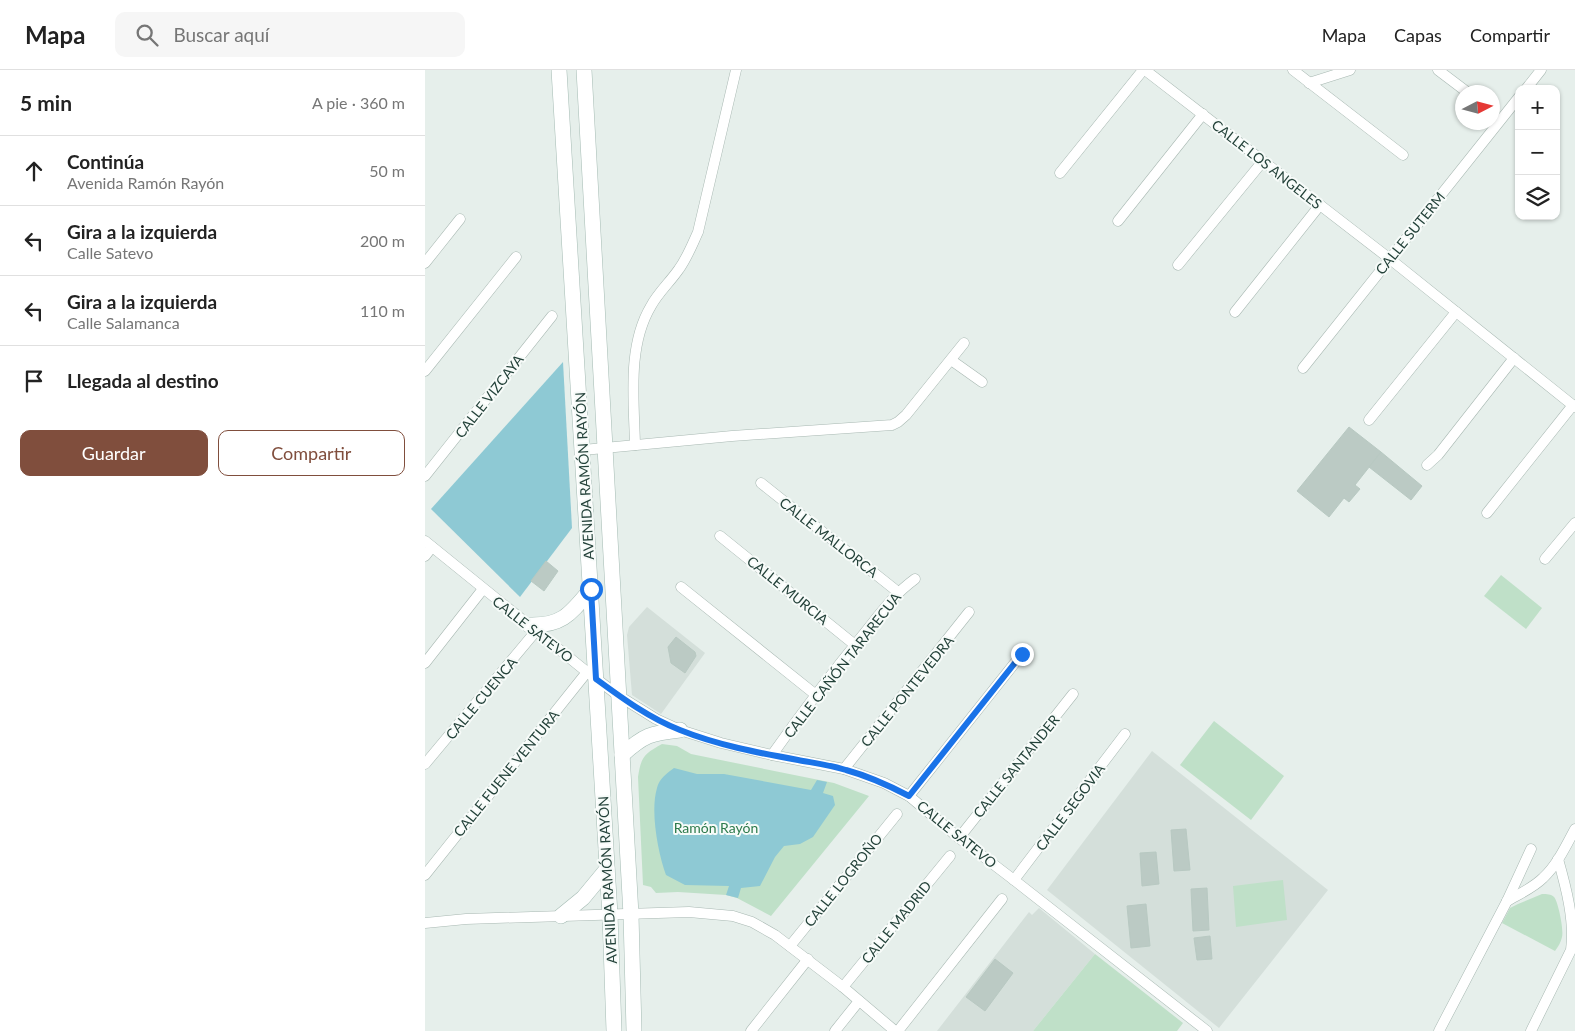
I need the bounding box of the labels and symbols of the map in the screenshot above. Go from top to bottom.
north arrow [1455,85,1500,130]
street label: CALLE LOS ANGELES [1209,116,1325,212]
street label: CALLE SUTERM [1372,188,1448,278]
street label: CALLE VIZCAYA [451,351,527,441]
street label: AVENIDA RAMÓN RAYÓN [571,392,597,560]
street label: CALLE MALLORCA [776,493,882,581]
street label: CALLE MURCIA [744,552,832,628]
route start [580,578,603,601]
street label: CALLE CAÑÓN TARARECUA [780,588,904,741]
street label: CALLE SATEVO [489,592,577,666]
street label: CALLE PONTEVEDRA [857,632,957,750]
route end [1011,643,1034,666]
street label: CALLE CUENCA [442,653,521,743]
street label: CALLE FUENE VENTURA [450,706,563,840]
street label: CALLE SANTANDER [969,711,1063,821]
street label: CALLE SEGOVIA [1032,760,1109,854]
street label: AVENIDA RAMÓN RAYÓN [594,796,620,964]
street label: CALLE SATEVO [914,797,1000,871]
park label: Ramón Rayón [674,819,758,836]
street label: CALLE LOGROÑO [800,830,886,930]
street label: CALLE MADRID [858,877,934,967]

